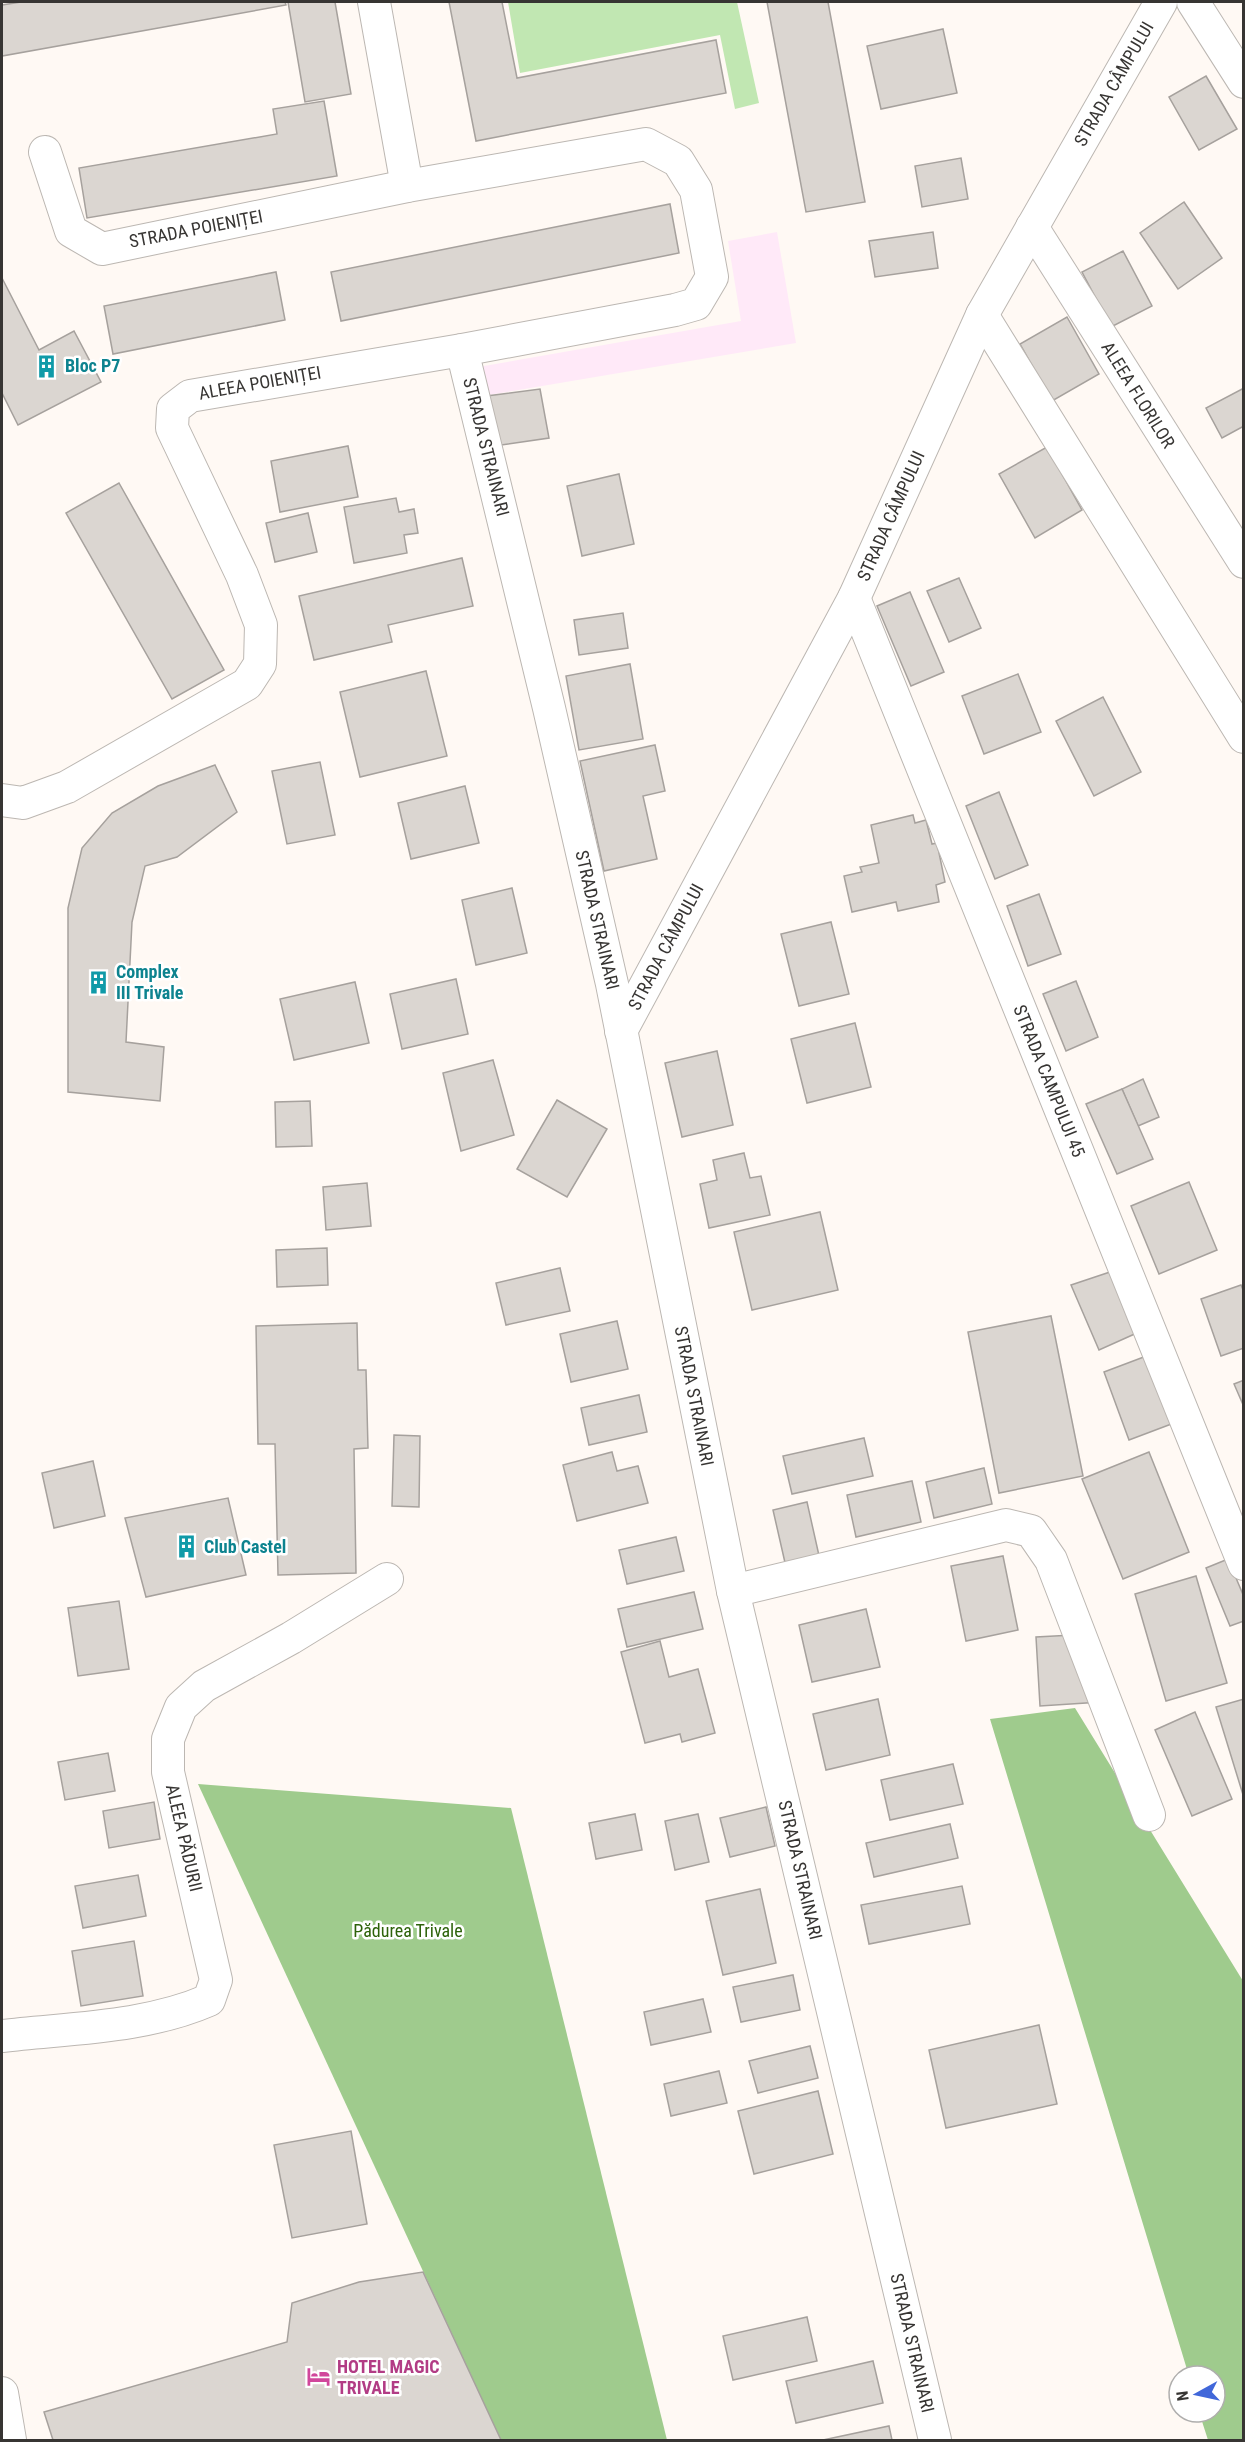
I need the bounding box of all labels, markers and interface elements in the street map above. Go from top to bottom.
street label: STRADA CÂMPULUI [1069,18,1158,150]
street label: STRADA POIENIȚEI [127,205,265,253]
street label: ALEEA FLORILOR [1097,338,1180,452]
building icon: Bloc P7 [34,353,60,379]
place label: Bloc P7 [65,355,120,376]
street label: ALEEA POIENIȚEI [197,361,323,405]
street label: STRADA STRAINARI [459,375,514,518]
street label: STRADA CÂMPULUI [852,447,929,584]
street label: STRADA STRAINARI [571,848,624,991]
street label: STRADA CÂMPULUI [623,880,708,1014]
place label: Complex III Trivale [116,961,184,1003]
building icon: Complex III Trivale [85,969,111,995]
street label: STRADA CAMPULUI 45 [1009,1002,1090,1160]
street label: STRADA STRAINARI [671,1324,718,1468]
building icon: Club Castel [173,1534,199,1560]
place label: Club Castel [204,1536,286,1557]
street label: ALEEA PĂDURII [162,1782,207,1894]
street label: STRADA STRAINARI [774,1798,827,1941]
park label: Pădurea Trivale [353,1920,463,1941]
street label: STRADA STRAINARI [886,2271,939,2414]
place label: HOTEL MAGIC TRIVALE [337,2356,440,2398]
hotel icon: HOTEL MAGIC TRIVALE [306,2364,332,2390]
north arrow [1167,2364,1227,2424]
text: N [1173,2390,1193,2402]

